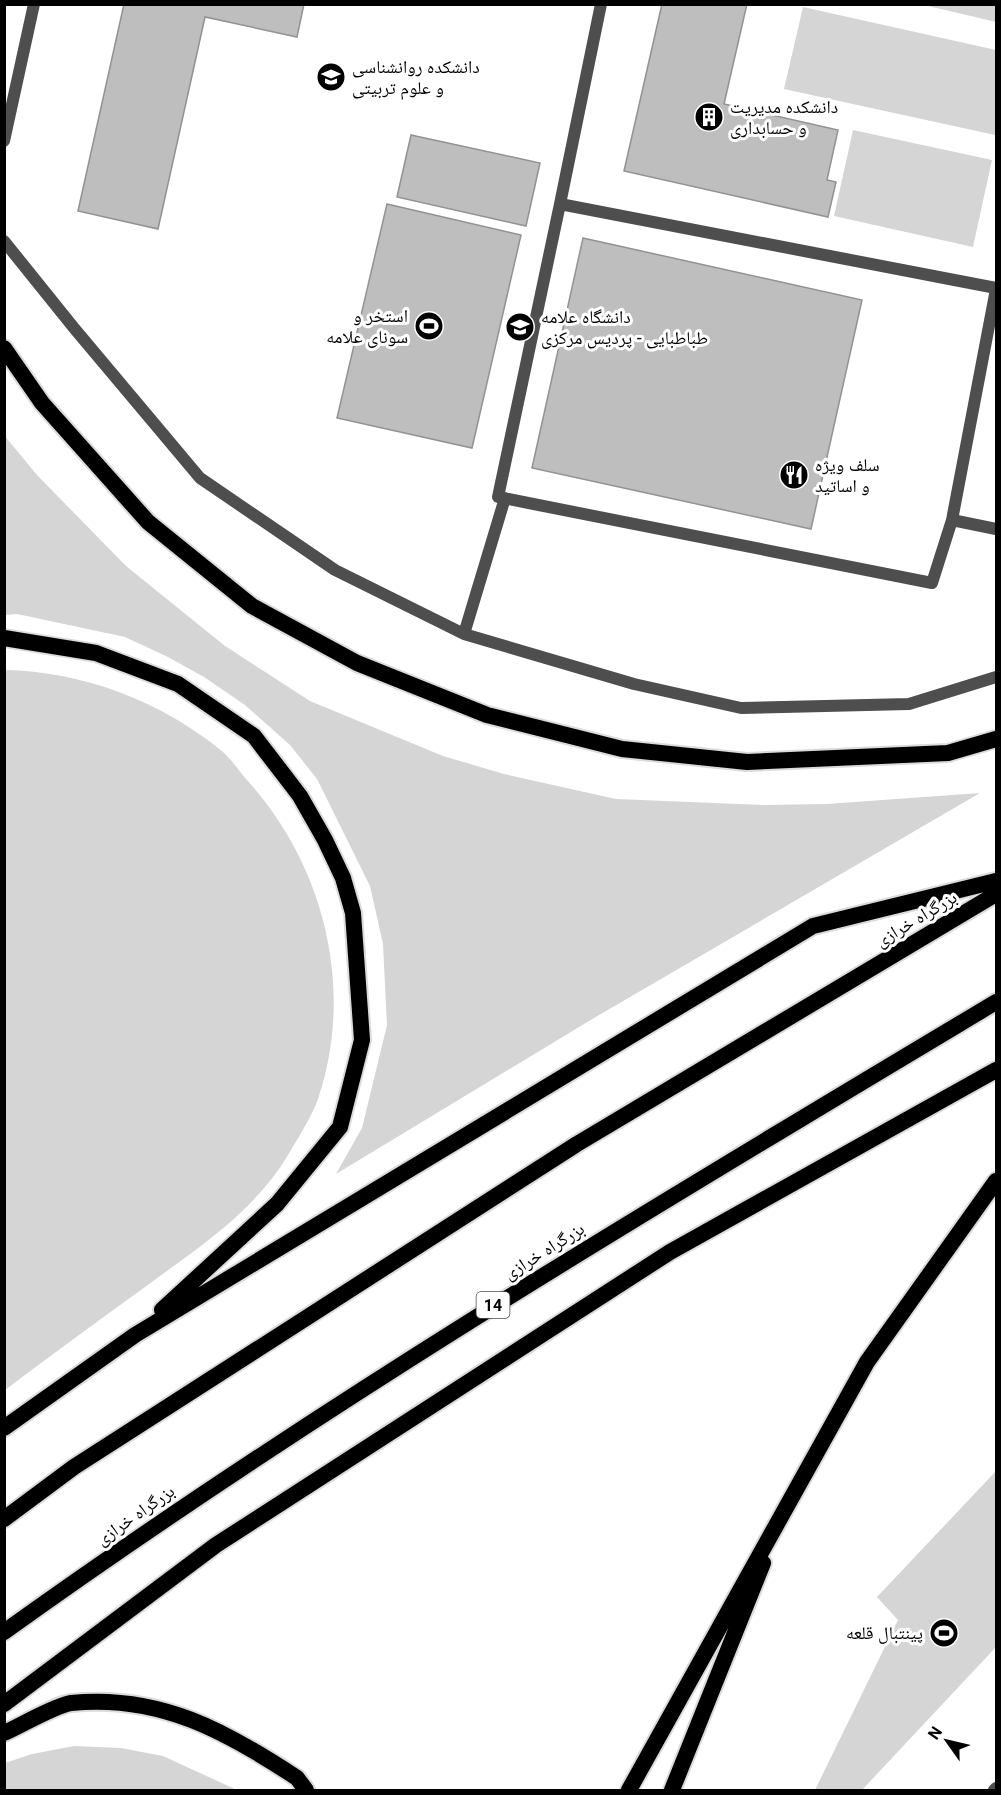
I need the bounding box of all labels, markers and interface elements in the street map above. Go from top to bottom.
place label: دانشکده روانشناسی و علوم تربیتی [352,56,480,100]
school or university icon: دانشکده روانشناسی و علوم تربیتی [315,61,347,93]
place label: دانشکده مدیریت و حسابداری [730,96,838,139]
building icon: دانشکده مدیریت و حسابداری [693,101,725,133]
place label: استخر و سونای علامه [326,305,408,348]
place label: دانشگاه علامه طباطبایی - پردیس مرکزی [541,306,708,349]
sports icon: استخر و سونای علامه [413,310,445,342]
school or university icon: دانشگاه علامه طباطبایی - پردیس مرکزی [504,311,536,343]
place label: سلف ویژه و اساتید [815,454,880,496]
restaurant icon: سلف ویژه و اساتید [778,459,810,491]
street label: بزرگراه خرازی [871,886,961,952]
street label: بزرگراه خرازی [500,1218,588,1284]
road number: 14 [476,1292,510,1318]
street label: بزرگراه خرازی [91,1480,179,1550]
sports icon: پینتبال قلعه [928,1617,960,1649]
place label: پینتبال قلعه [846,1622,923,1644]
north arrow [917,1711,977,1771]
text: N [924,1723,946,1743]

